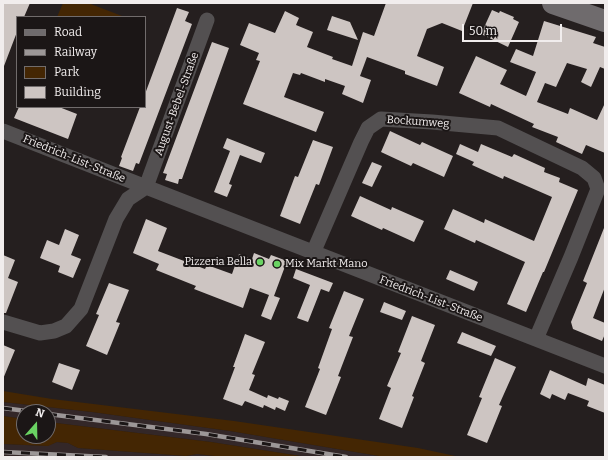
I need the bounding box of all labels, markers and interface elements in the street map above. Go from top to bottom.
legend [16,16,146,108]
scale bar [464,16,564,42]
text: 50 m [469,24,497,38]
text: Road [54,25,82,39]
text: Railway [54,45,97,59]
street label: August-Bebel-Straße [152,50,202,158]
text: Park [54,65,79,79]
text: Building [54,85,101,99]
street label: Bockumweg [386,113,450,131]
street label: Friedrich-List-Straße [21,132,127,186]
place label: Pizzeria Bella [184,255,252,269]
marker: Pizzeria Bella [255,257,265,267]
place label: Mix Markt Mano [285,257,368,271]
marker: Mix Markt Mano [272,259,282,269]
street label: Friedrich-List-Straße [378,273,484,325]
north arrow [16,404,56,444]
text: N [34,406,46,421]

